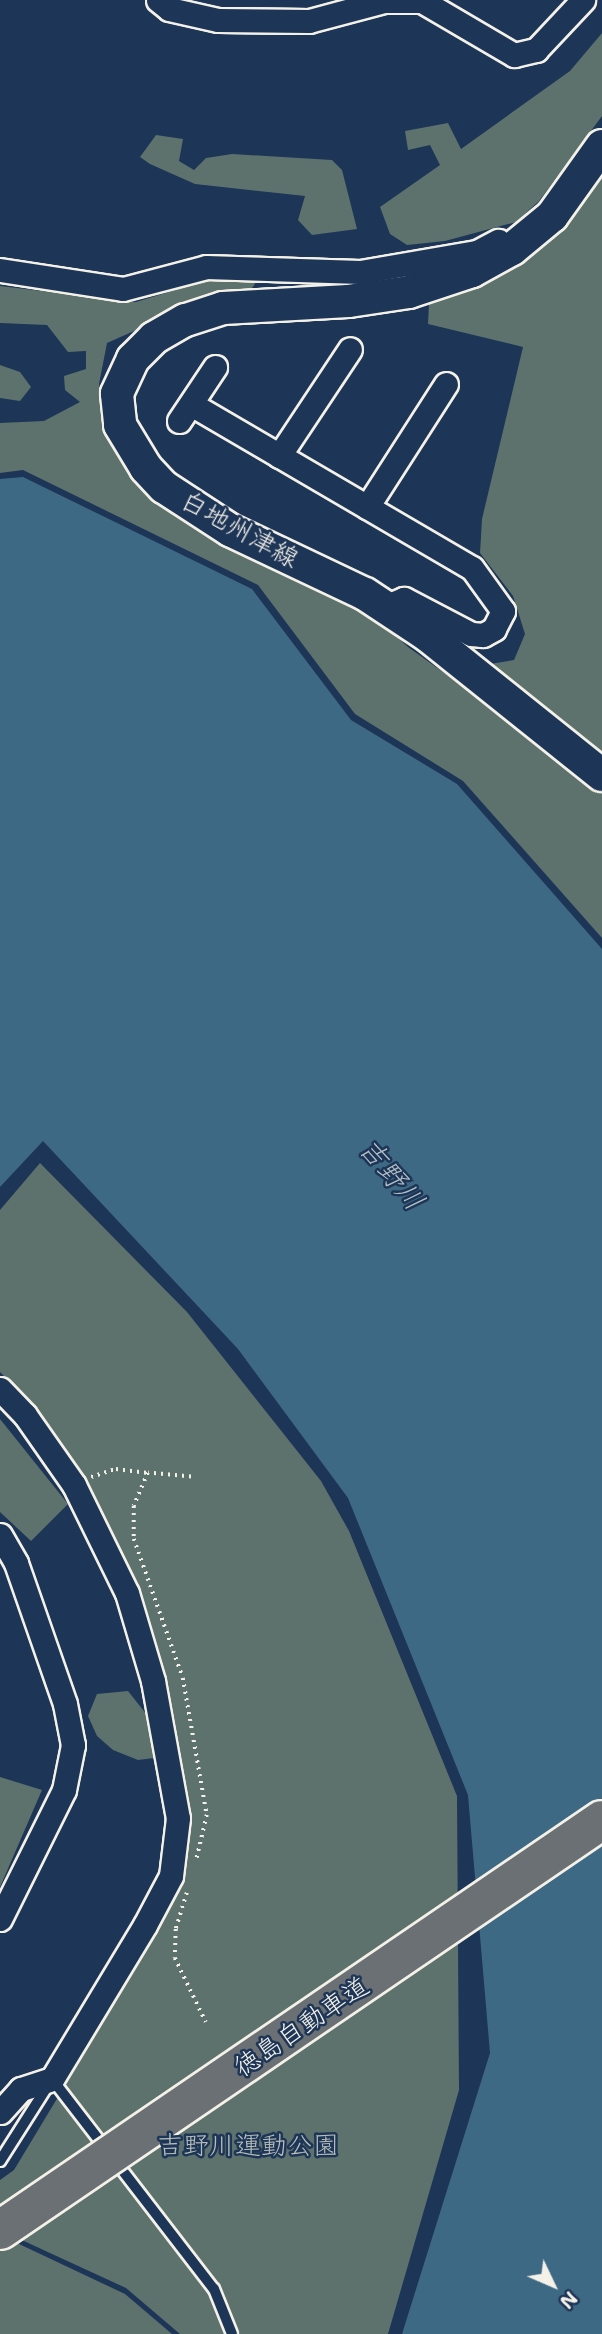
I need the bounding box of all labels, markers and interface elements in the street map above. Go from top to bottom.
street label: 白地州津線 [176,484,304,574]
water label: 吉野川 [352,1131,432,1217]
street label: 徳島自動車道 [228,1969,374,2083]
park label: 吉野川運動公園 [157,2129,339,2161]
north arrow [518,2250,588,2320]
text: N [554,2286,583,2314]

